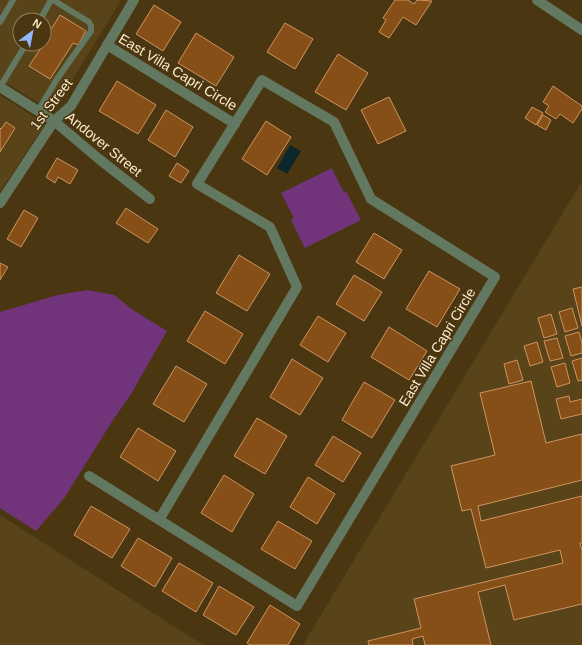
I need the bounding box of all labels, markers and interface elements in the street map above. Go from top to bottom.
north arrow [12,12,52,52]
text: N [31,16,44,31]
street label: East Villa Capri Circle [116,30,240,114]
street label: 1st Street [27,75,75,133]
street label: Andover Street [63,108,145,180]
street label: East Villa Capri Circle [395,285,479,409]

